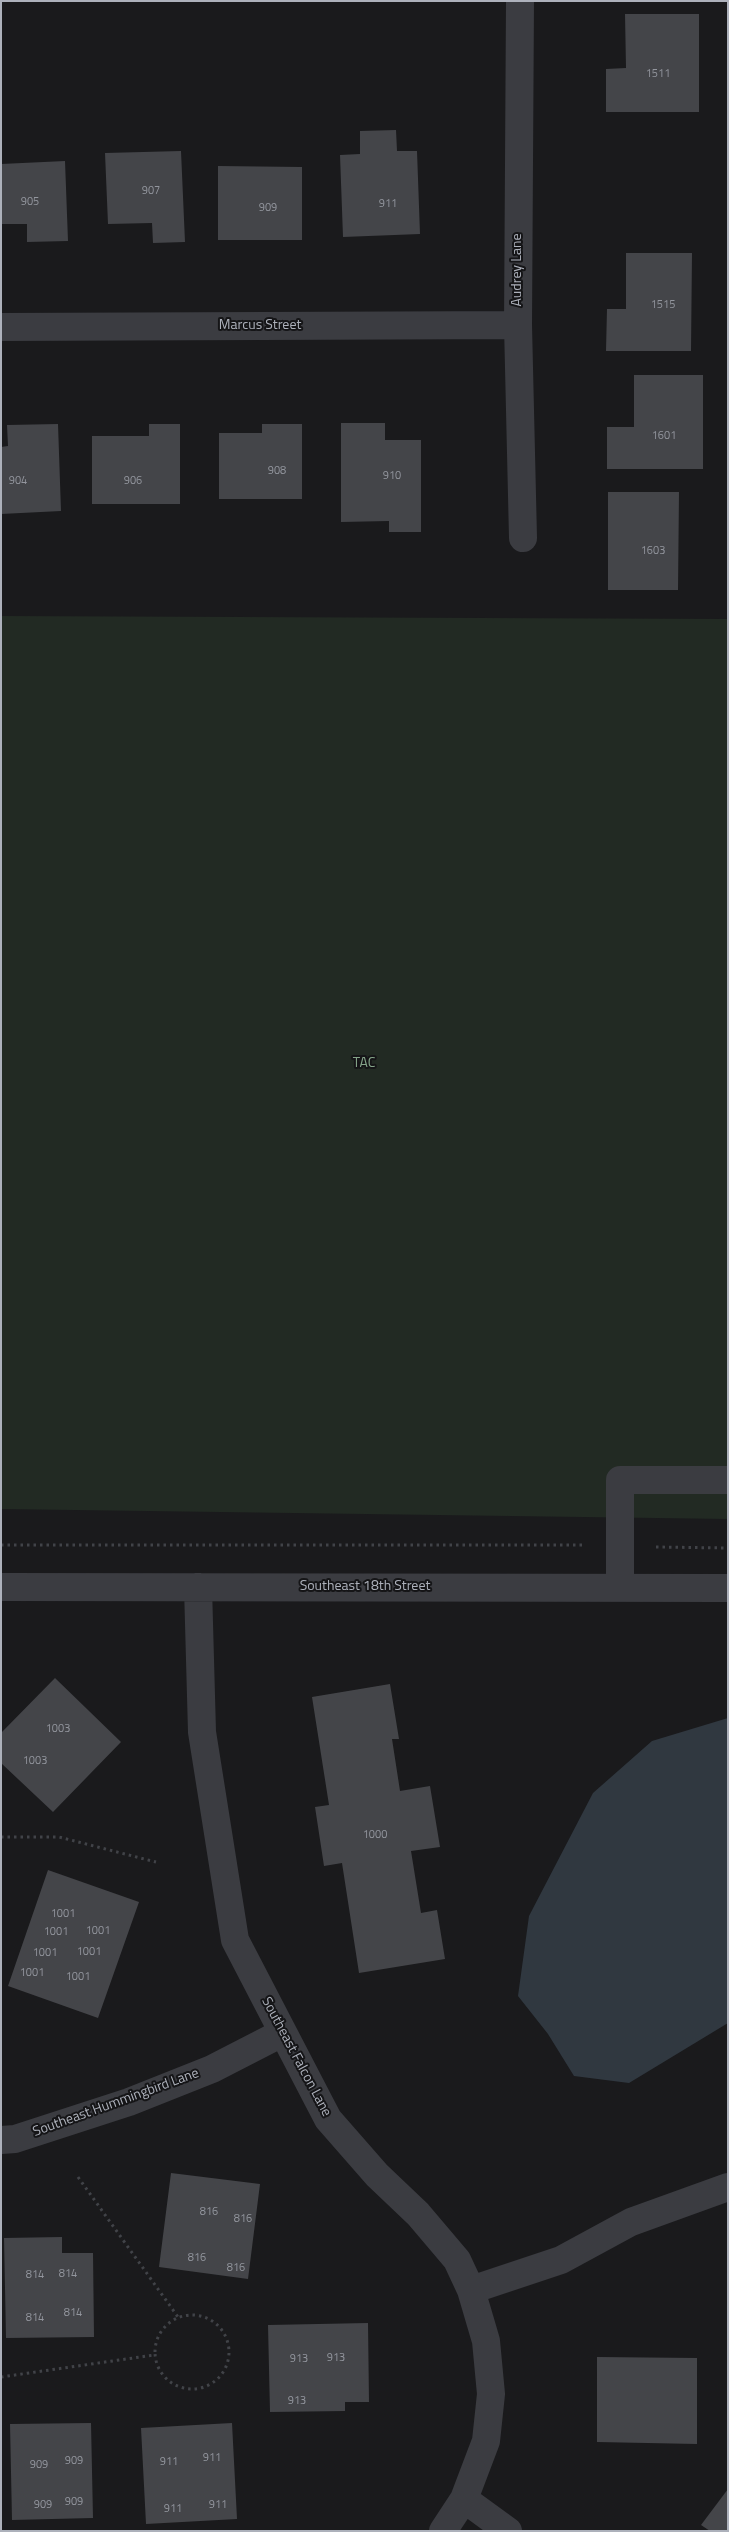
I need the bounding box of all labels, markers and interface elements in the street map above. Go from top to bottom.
house number: 1511 [646,67,670,81]
house number: 907 [142,184,160,198]
house number: 905 [21,195,39,209]
house number: 911 [379,197,397,211]
house number: 909 [259,201,277,215]
street label: Audrey Lane [510,234,526,306]
house number: 1515 [651,298,675,312]
street label: Marcus Street [219,318,301,334]
house number: 1601 [652,429,676,443]
house number: 908 [268,464,286,478]
house number: 910 [383,469,401,483]
house number: 904 [9,474,27,488]
house number: 906 [124,474,142,488]
house number: 1603 [641,544,665,558]
park label: TAC [353,1056,375,1072]
street label: Southeast 18th Street [300,1579,430,1595]
house number: 1003 [46,1722,70,1736]
house number: 1003 [23,1754,47,1768]
house number: 1000 [363,1828,387,1842]
house number: 1001 [51,1907,75,1921]
house number: 1001 [86,1924,110,1938]
house number: 1001 [44,1925,68,1939]
house number: 1001 [77,1945,101,1959]
house number: 1001 [33,1946,57,1960]
house number: 1001 [20,1966,44,1980]
house number: 1001 [66,1970,90,1984]
street label: Southeast Falcon Lane [257,1994,335,2120]
street label: Southeast Hummingbird Lane [31,2065,201,2141]
house number: 816 [200,2205,218,2219]
house number: 816 [234,2212,252,2226]
house number: 816 [188,2251,206,2265]
house number: 816 [227,2261,245,2275]
house number: 814 [59,2267,77,2281]
house number: 814 [26,2268,44,2282]
house number: 814 [64,2306,82,2320]
house number: 814 [26,2311,44,2325]
house number: 913 [327,2351,345,2365]
house number: 913 [290,2352,308,2366]
house number: 913 [288,2394,306,2408]
house number: 911 [203,2451,221,2465]
house number: 909 [65,2454,83,2468]
house number: 911 [160,2455,178,2469]
house number: 909 [30,2458,48,2472]
house number: 909 [65,2495,83,2509]
house number: 909 [34,2498,52,2512]
house number: 911 [209,2498,227,2512]
house number: 911 [164,2502,182,2516]

